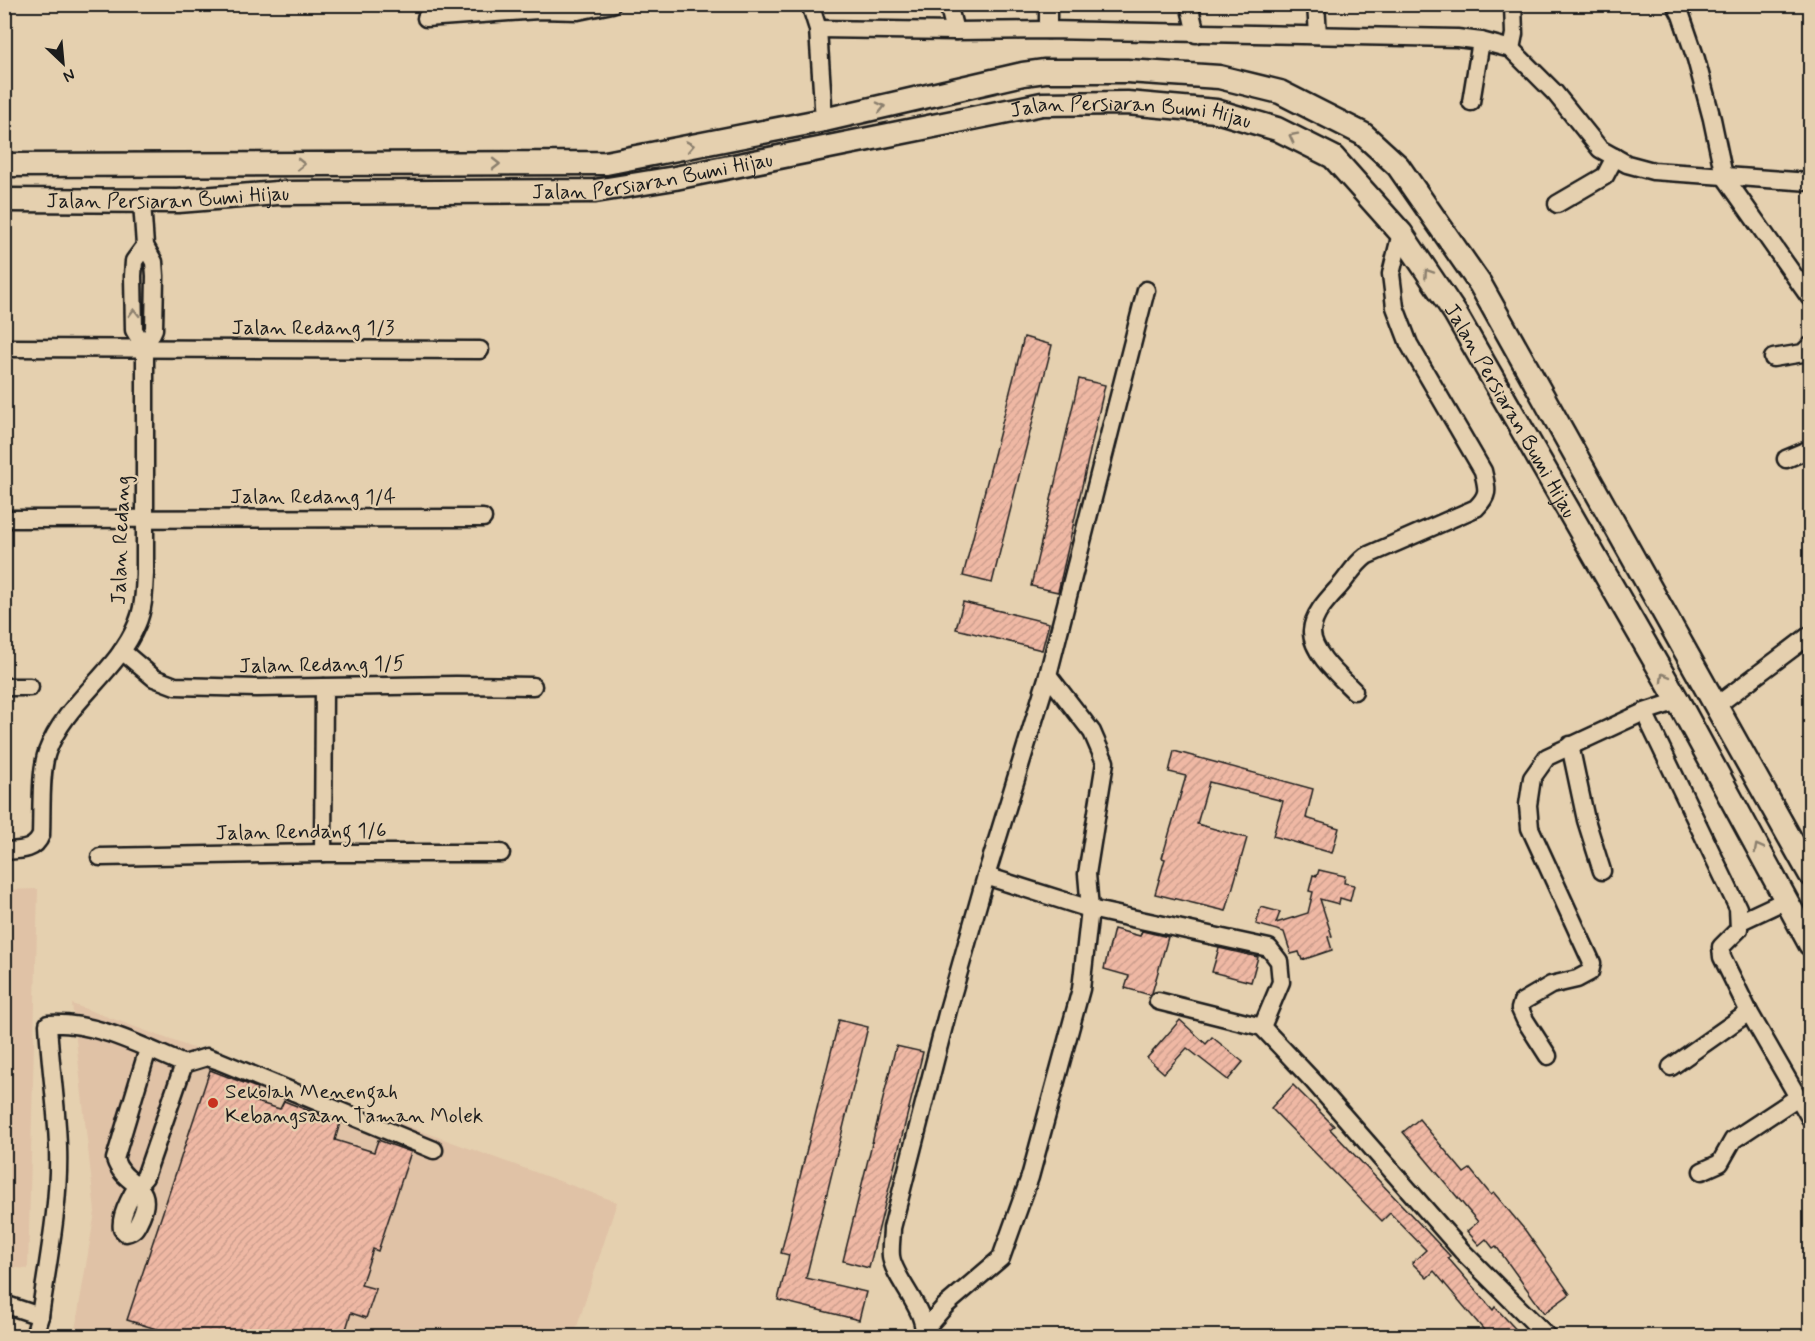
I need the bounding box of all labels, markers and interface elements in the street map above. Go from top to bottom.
north arrow [33,33,93,93]
text: N [60,63,78,87]
street label: Jalan Persiaran Bumi Hijau [1008,90,1255,136]
one-way arrow [875,101,885,114]
one-way arrow [1289,133,1300,144]
one-way arrow [684,140,694,153]
street label: Jalan Persiaran Bumi Hijau [532,146,775,206]
one-way arrow [297,158,306,170]
one-way arrow [492,158,501,170]
street label: Jalan Persiaran Bumi Hijau [46,180,289,216]
one-way arrow [1424,269,1435,280]
street label: Jalan Persiaran Bumi Hijau [1437,298,1583,523]
one-way arrow [128,309,140,318]
street label: Jalan Redang 1/3 [231,314,395,342]
street label: Jalan Redang [105,475,137,605]
street label: Jalan Redang 1/4 [230,483,396,511]
street label: Jalan Redang 1/5 [239,650,405,680]
one-way arrow [1660,673,1671,683]
street label: Jalan Rendang 1/6 [215,817,387,849]
one-way arrow [1754,844,1765,854]
place label: Sekolah Menengah Kebangsaan Taman Molek [225,1078,483,1130]
marker: Sekolah Menengah Kebangsaan Taman Molek [206,1096,220,1110]

